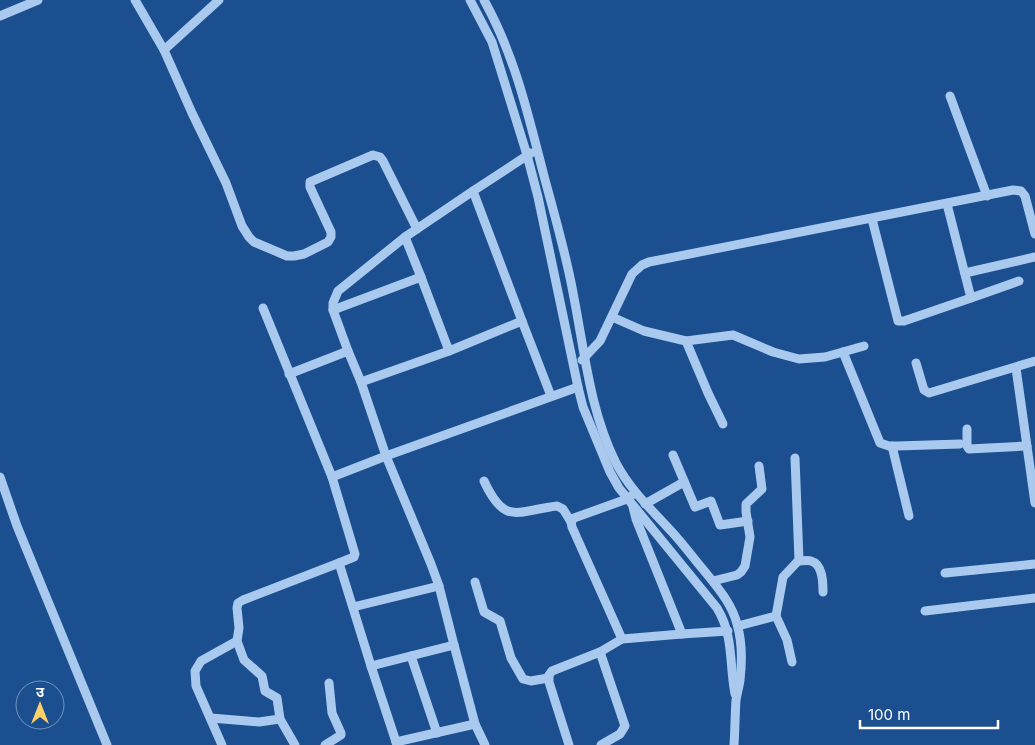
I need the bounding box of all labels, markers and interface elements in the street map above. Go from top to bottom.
north arrow [15,680,65,730]
text: उ [36,683,45,700]
scale bar [860,698,998,730]
text: 100 m [868,705,910,724]

